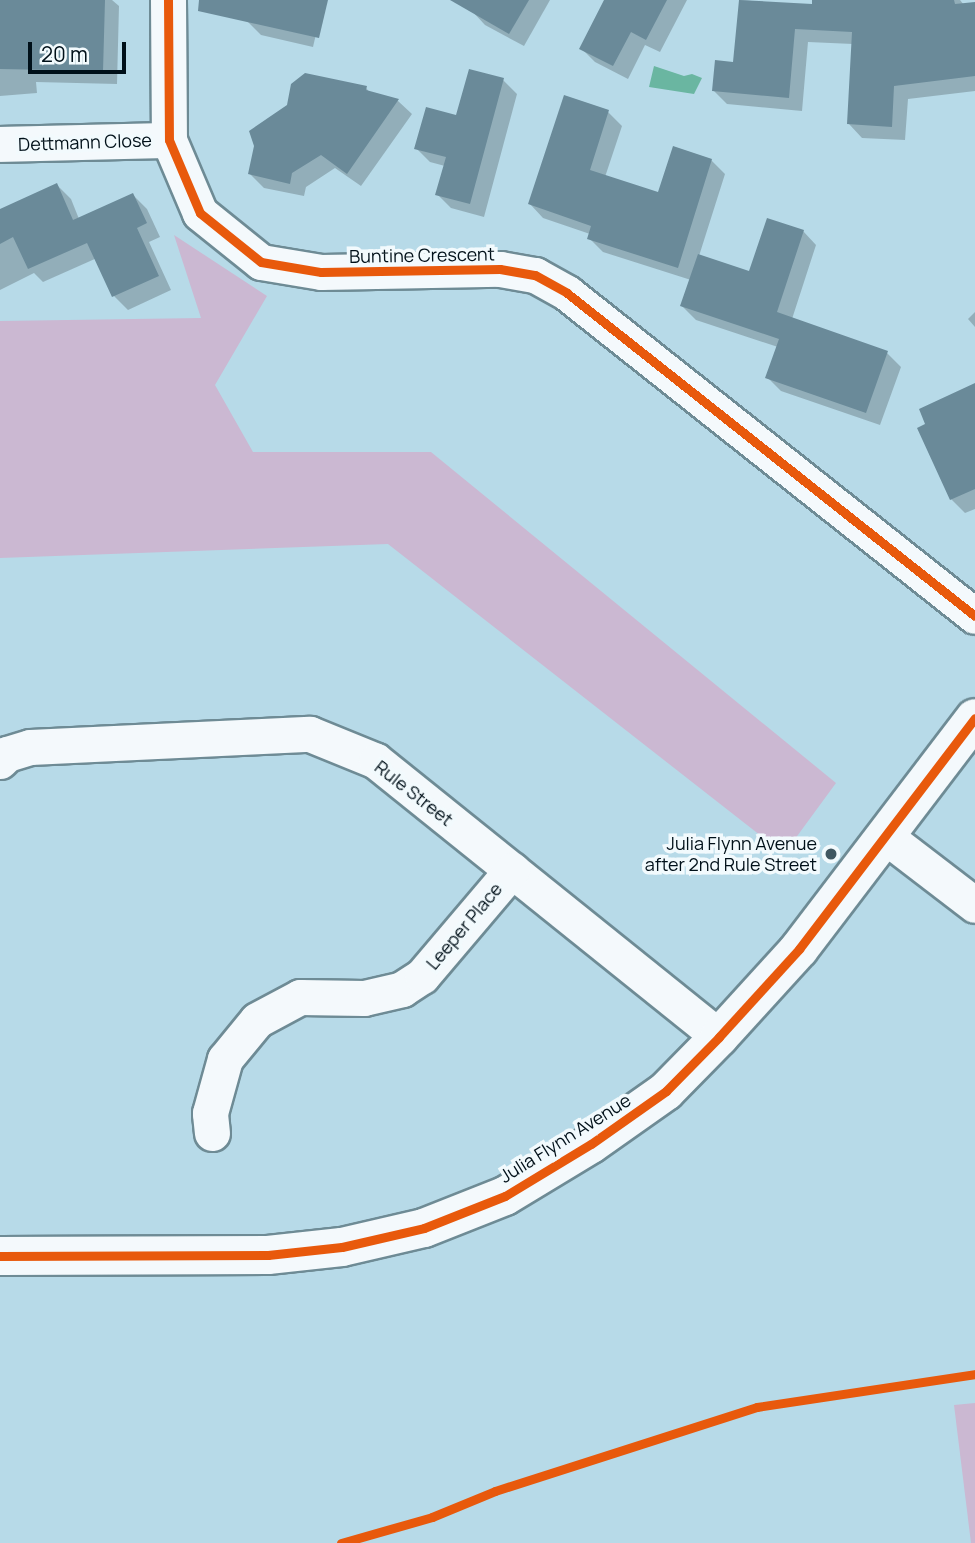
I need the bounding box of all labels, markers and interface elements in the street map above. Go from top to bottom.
scale bar [32,28,130,72]
text: 20 m [41,40,88,68]
street label: Dettmann Close [18,129,152,155]
street label: Buntine Crescent [349,243,495,267]
street label: Rule Street [371,756,457,830]
place label: Julia Flynn Avenue after 2nd Rule Street [645,833,817,876]
marker: Julia Flynn Avenue after 2nd Rule Street [823,846,839,862]
street label: Leeper Place [421,878,507,974]
street label: Julia Flynn Avenue [496,1089,634,1187]

